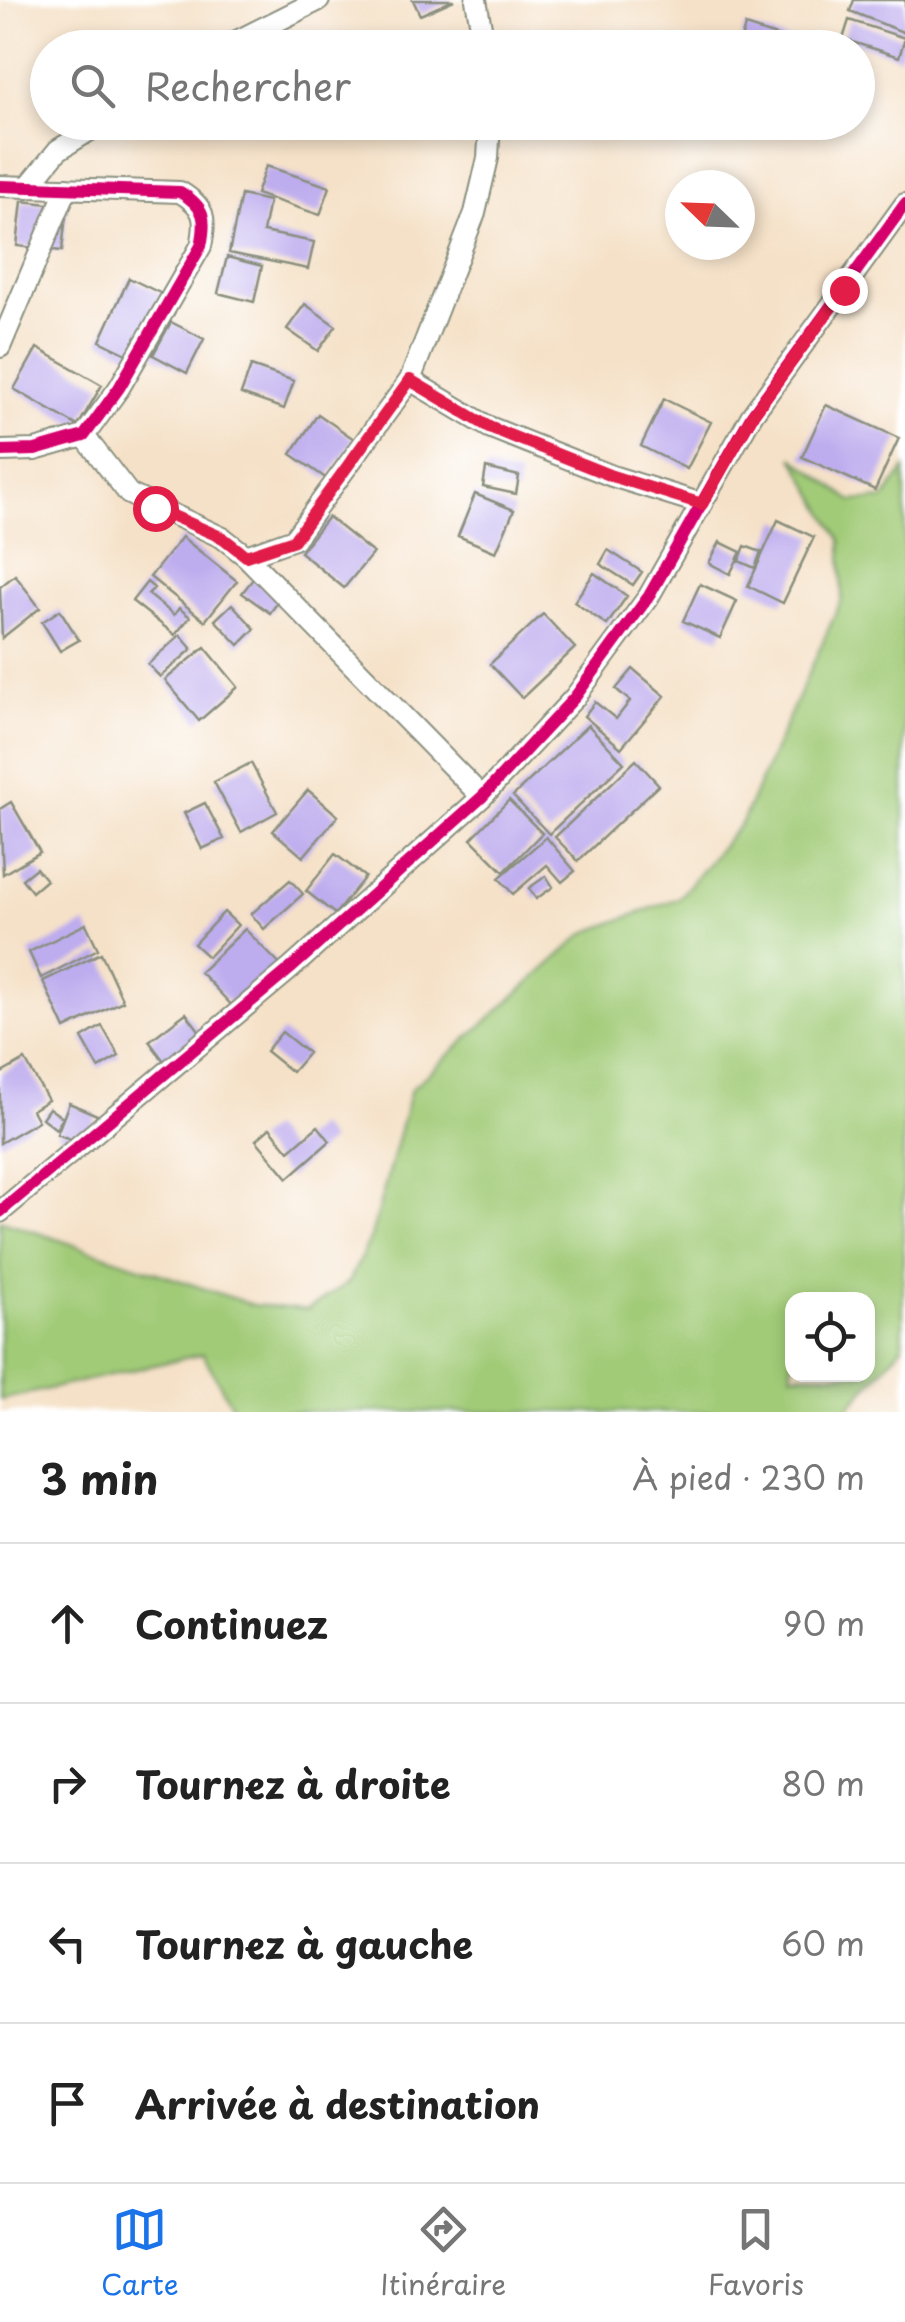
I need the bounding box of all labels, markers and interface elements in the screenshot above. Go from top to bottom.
search box [30,30,875,140]
text: Rechercher [145,57,351,114]
icon: search [65,58,120,113]
north arrow [665,170,755,260]
route end [822,268,868,314]
route start [133,486,179,532]
map controls [785,1292,875,1382]
button: locate [785,1292,875,1382]
text: 3 min [40,1446,158,1509]
text: À pied · 230 m [632,1453,865,1501]
text: Continuez [135,1595,328,1652]
icon: ahead [40,1596,95,1651]
text: 90 m [783,1599,865,1647]
text: Tournez à droite [135,1755,451,1812]
icon: right [40,1756,95,1811]
text: 80 m [781,1759,865,1807]
text: Tournez à gauche [135,1915,473,1972]
icon: left [40,1916,95,1971]
text: 60 m [781,1919,865,1967]
text: Arrivée à destination [135,2075,540,2132]
icon: arrive [40,2076,95,2131]
tab: Carte [101,2202,179,2305]
tab: Itinéraire [380,2202,506,2305]
tab: Favoris [708,2202,804,2305]

